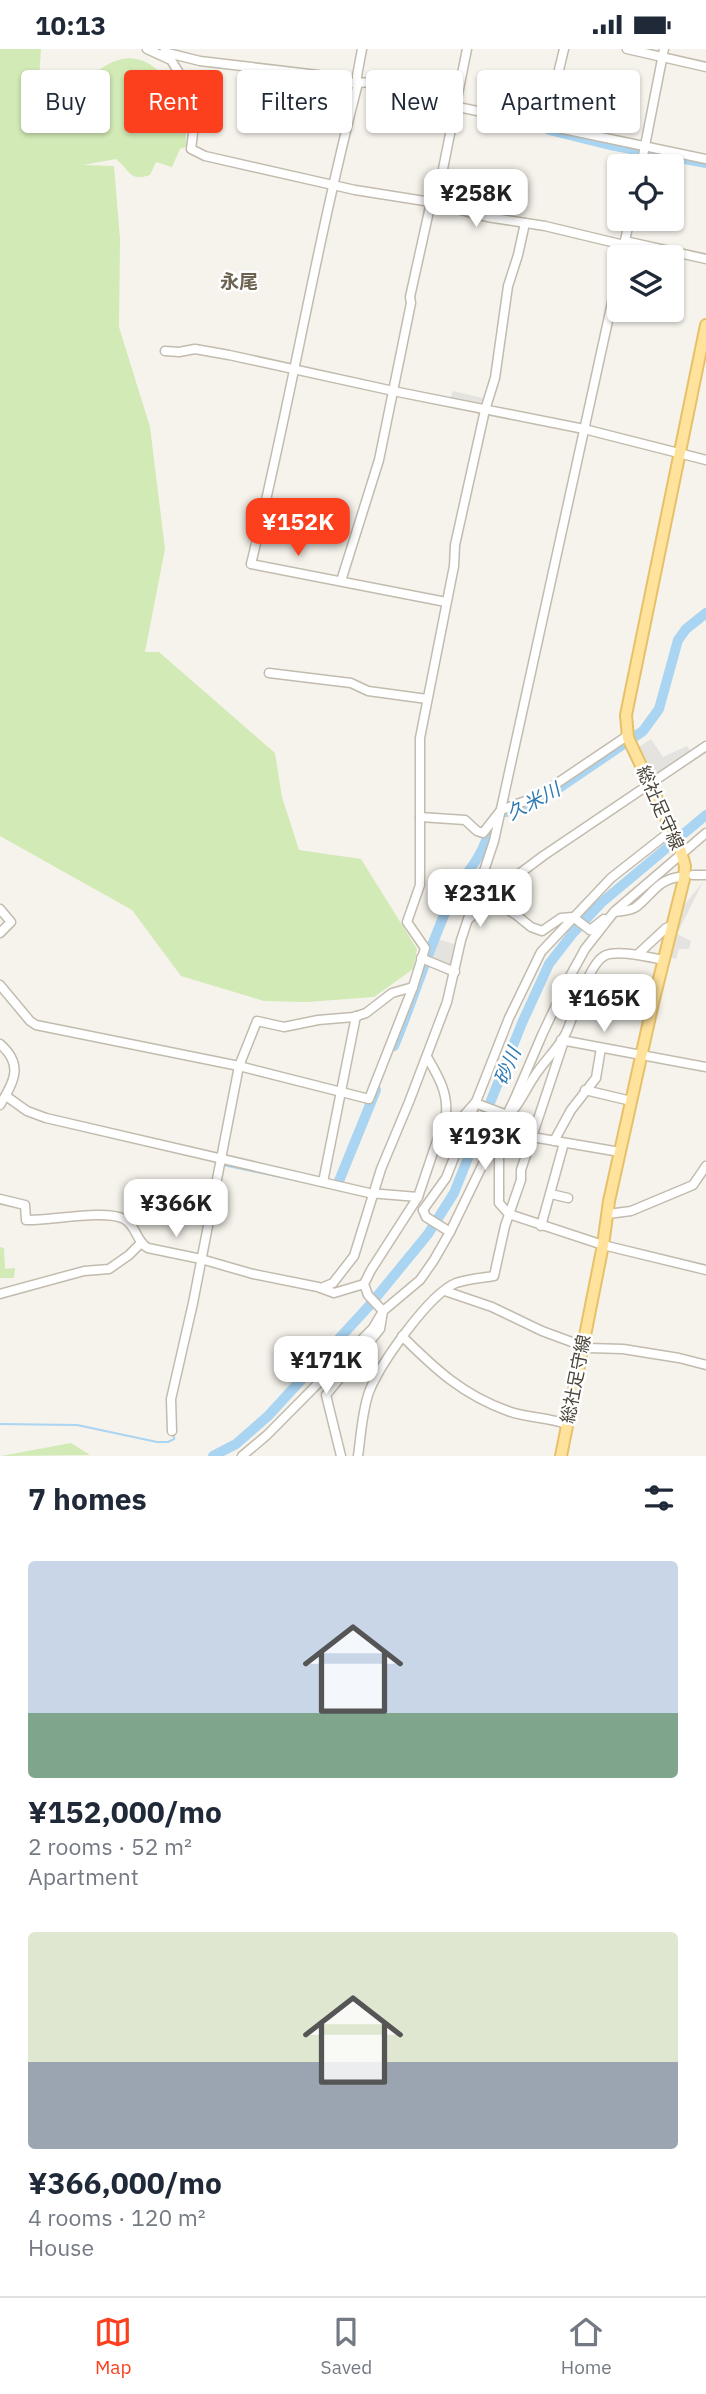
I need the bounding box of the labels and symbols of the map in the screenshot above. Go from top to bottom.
pin: ¥258K [427,169,525,229]
district label: 永尾 [220,269,258,293]
pin: ¥152K [249,498,347,558]
street label: 総社足守線 [632,762,689,854]
water label: 久米川 [502,776,566,825]
pin: ¥231K [431,869,529,929]
pin: ¥165K [555,975,653,1034]
water label: 砂川 [489,1042,526,1088]
pin: ¥193K [436,1113,534,1172]
pin: ¥366K [127,1179,225,1239]
street label: 総社足守線 [556,1333,595,1425]
pin: ¥171K [277,1337,375,1396]

